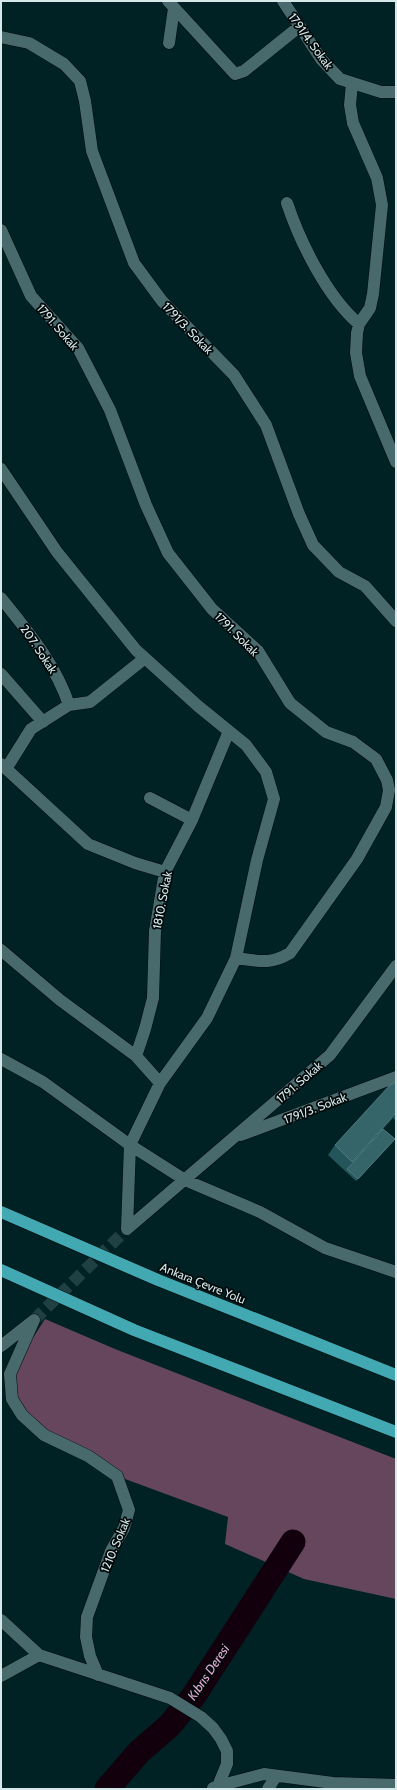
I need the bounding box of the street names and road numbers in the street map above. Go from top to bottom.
street label: 1791/4. Sokak [286,10,337,73]
street label: 1791/3. Sokak [160,299,217,358]
street label: 1791. Sokak [34,301,82,353]
street label: 1791. Sokak [212,609,263,660]
street label: 207. Sokak [17,622,61,677]
street label: 1810. Sokak [149,869,175,930]
street label: 1791. Sokak [273,1058,325,1106]
street label: 1791/3. Sokak [281,1089,349,1127]
street label: Ankara Çevre Yolu [158,1259,248,1307]
street label: 1210. Sokak [97,1515,133,1574]

